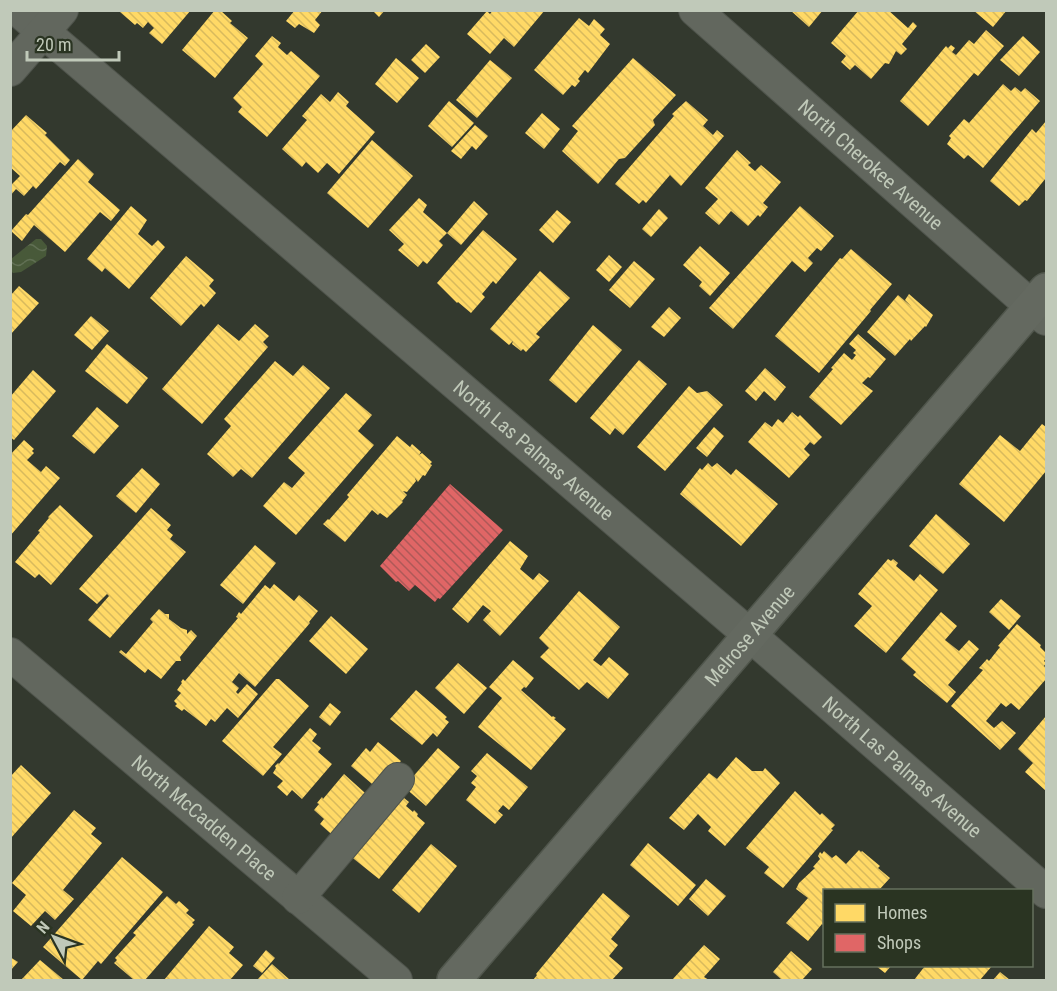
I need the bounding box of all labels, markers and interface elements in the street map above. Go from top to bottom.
scale bar [27,24,118,62]
text: 20 m [36,34,71,55]
street label: North Cherokee Avenue [793,94,948,235]
street label: North Las Palmas Avenue [449,375,619,525]
street label: Melrose Avenue [700,580,800,691]
street label: North Las Palmas Avenue [818,691,987,843]
street label: North McCadden Place [127,750,281,886]
legend [823,889,1033,967]
text: Homes [877,902,927,923]
north arrow [24,907,84,967]
text: N [33,918,53,937]
text: Shops [877,932,921,953]

